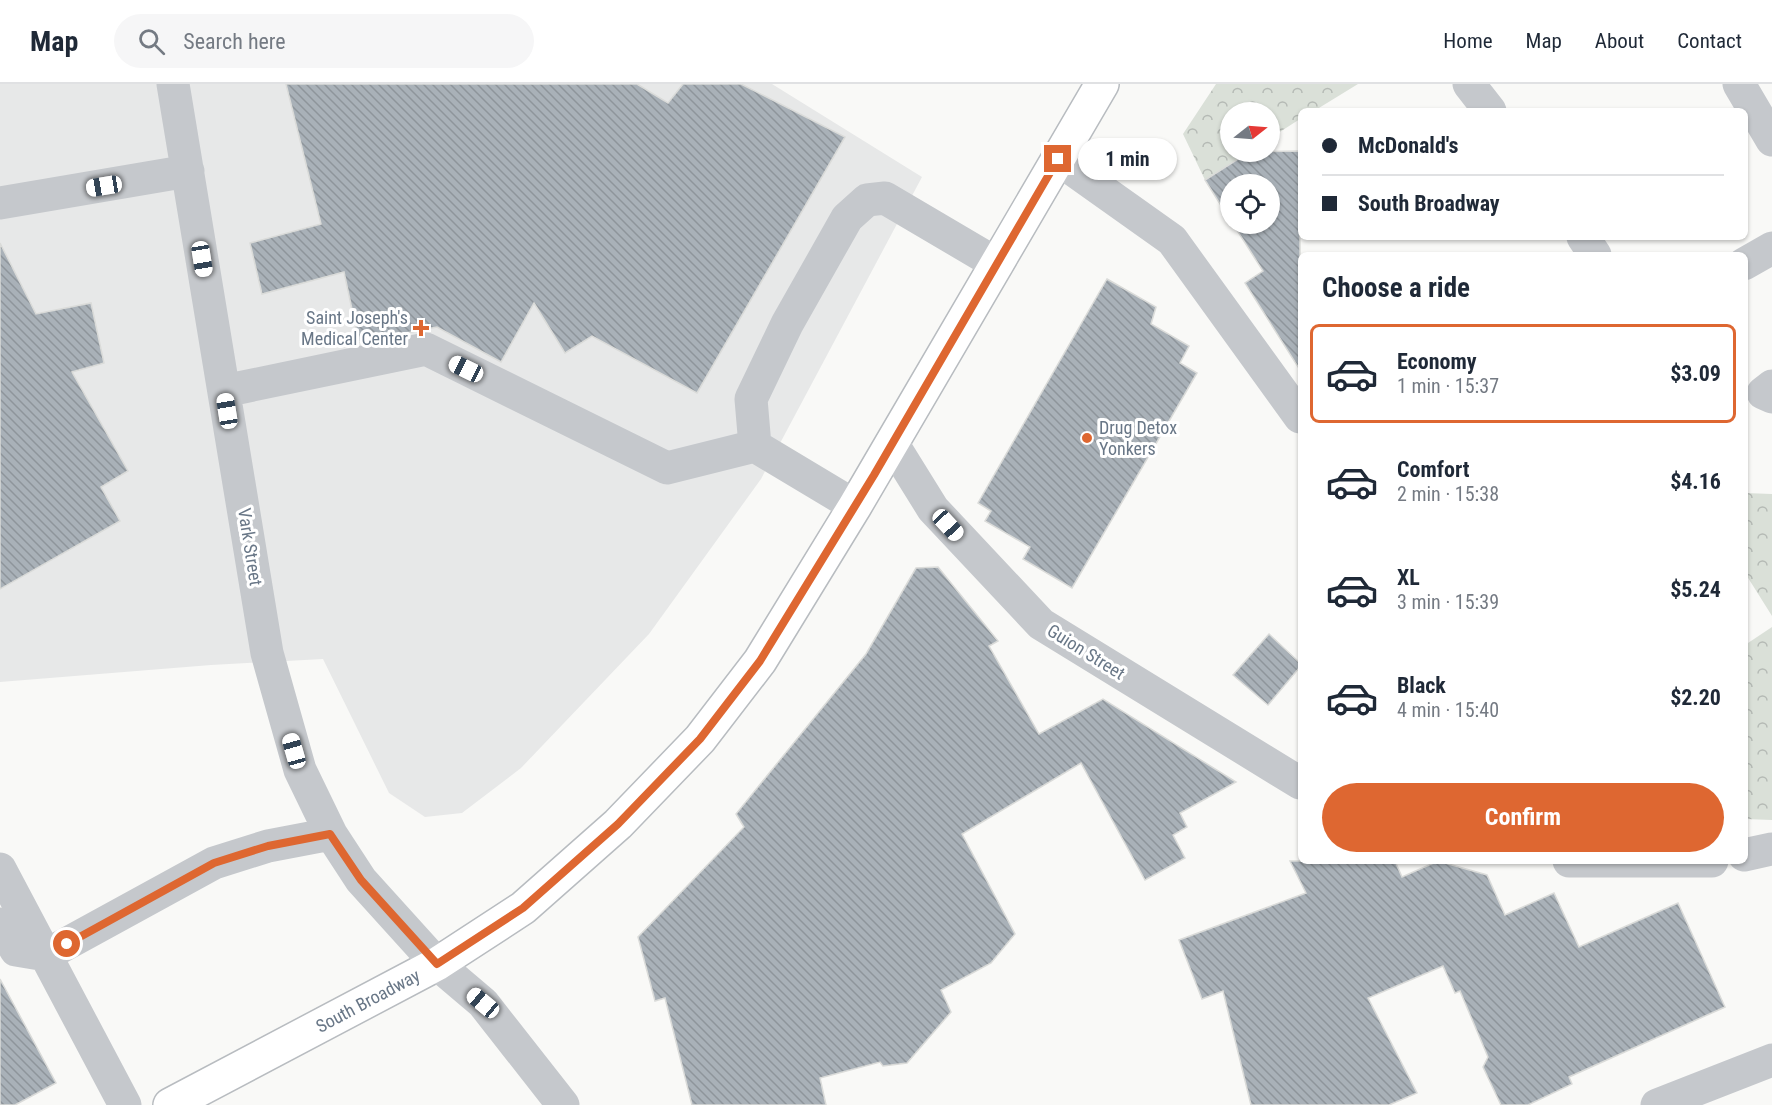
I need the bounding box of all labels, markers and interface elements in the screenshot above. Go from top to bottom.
search box [114,14,534,68]
text: Map [30,25,78,58]
icon: search [135,25,168,58]
text: Search here [183,29,286,54]
text: Home [1443,29,1493,53]
text: Map [1526,29,1562,53]
text: About [1595,29,1644,53]
text: Contact [1677,29,1742,53]
north arrow [1220,102,1280,162]
map controls [1220,102,1280,234]
text: McDonald's [1358,133,1458,158]
callout: 1 min [1079,138,1178,180]
route end [1044,145,1071,172]
text: 1 min [1105,147,1150,171]
car [85,174,123,198]
button: locate [1220,174,1280,234]
text: South Broadway [1358,191,1500,216]
car [190,240,214,278]
text: Choose a ride [1322,272,1470,304]
place label: Saint Joseph's Medical Center [301,307,409,349]
marker: Saint Joseph's Medical Center [412,319,430,337]
icon: car [1325,347,1379,401]
text: Economy [1397,349,1477,374]
car [446,353,486,385]
text: $3.09 [1670,361,1721,386]
text: 1 min · 15:37 [1397,374,1499,398]
car [215,392,239,430]
place label: Drug Detox Yonkers [1099,417,1177,459]
marker: Drug Detox Yonkers [1080,431,1094,445]
icon: car [1325,455,1379,509]
text: Comfort [1397,457,1470,482]
text: $4.16 [1670,469,1721,494]
text: 2 min · 15:38 [1397,482,1499,506]
car [929,506,967,544]
street label: Vark Street [234,507,267,587]
icon: car [1325,563,1379,617]
text: XL [1397,565,1420,590]
text: $5.24 [1670,577,1721,602]
text: 3 min · 15:39 [1397,590,1499,614]
street label: Guion Street [1044,619,1129,684]
icon: car [1325,671,1379,725]
text: Black [1397,673,1446,698]
text: $2.20 [1670,685,1721,710]
text: 4 min · 15:40 [1397,698,1499,722]
car [280,731,308,771]
button: Confirm [1322,783,1724,852]
route start [53,930,80,957]
street label: South Broadway [312,964,424,1037]
car [463,985,503,1021]

